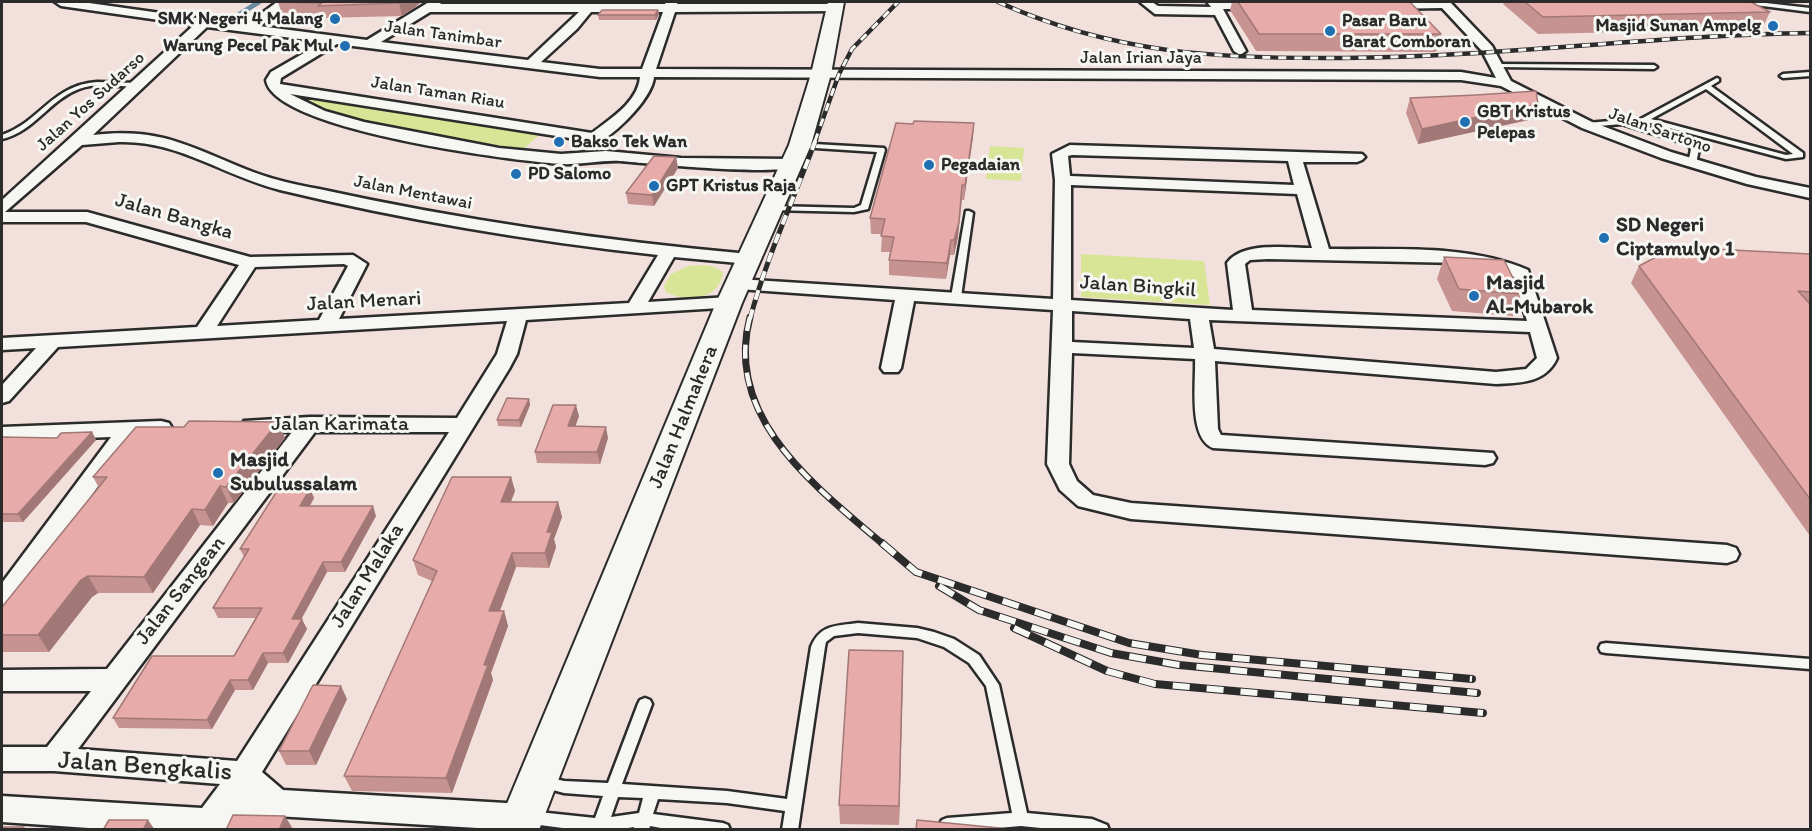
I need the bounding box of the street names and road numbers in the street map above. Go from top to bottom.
street label: Jalan Tanimbar [383,16,503,54]
street label: Jalan Irian Jaya [1080,47,1202,69]
street label: Jalan Yos Sudarso [32,48,150,156]
street label: Jalan Taman Riau [370,72,506,114]
street label: Jalan Sartono [1606,103,1714,159]
street label: Jalan Mentawai [352,171,474,215]
street label: Jalan Bangka [112,188,236,246]
street label: Jalan Bingkil [1079,270,1197,304]
street label: Jalan Menari [306,286,422,318]
street label: Jalan Halmahera [644,342,724,492]
street label: Jalan Karimata [271,412,409,438]
street label: Jalan Malaka [326,519,410,633]
street label: Jalan Sangean [131,532,231,650]
street label: Jalan Bengkalis [57,745,233,789]

